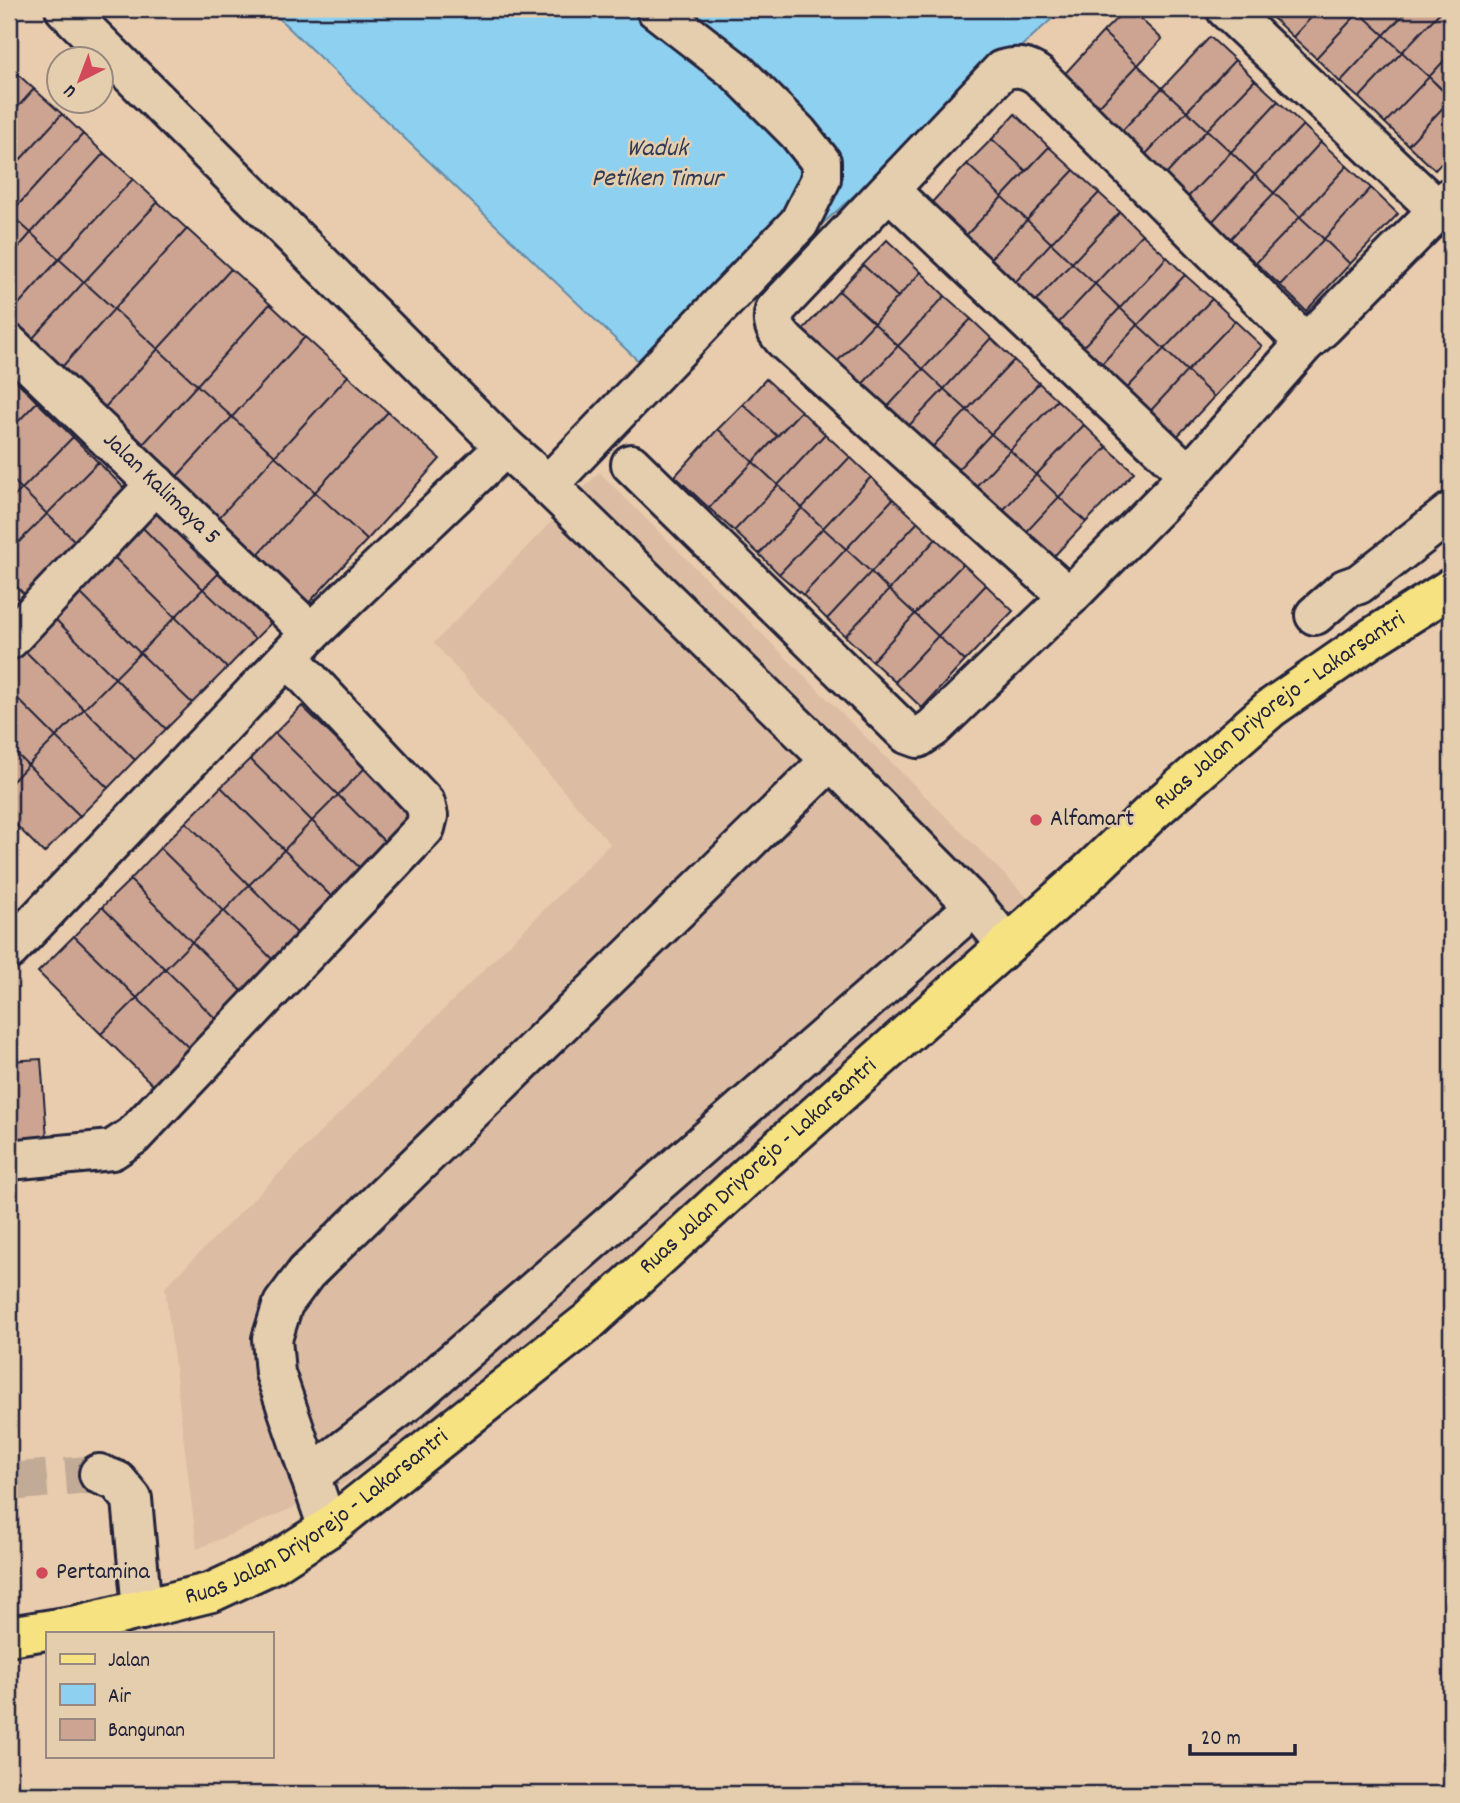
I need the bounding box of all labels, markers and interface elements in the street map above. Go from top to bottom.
north arrow [46,46,116,116]
text: U [59,77,83,103]
water label: Waduk Petiken Timur [591,131,726,198]
street label: Jalan Kalimaya 5 [94,425,227,554]
street label: Ruas Jalan Driyorejo - Lakarsantri [1147,604,1412,819]
place label: Alfamart [1050,803,1134,837]
marker: Alfamart [1028,812,1044,828]
street label: Ruas Jalan Driyorejo - Lakarsantri [632,1051,885,1283]
street label: Ruas Jalan Driyorejo - Lakarsantri [182,1421,456,1615]
place label: Pertamina [56,1556,150,1590]
marker: Pertamina [34,1565,50,1581]
legend [46,1632,273,1758]
text: Jalan [108,1647,150,1677]
text: Air [108,1683,131,1713]
scale bar [1190,1712,1296,1756]
text: Bangunan [108,1717,185,1747]
text: 20 m [1201,1725,1241,1755]

